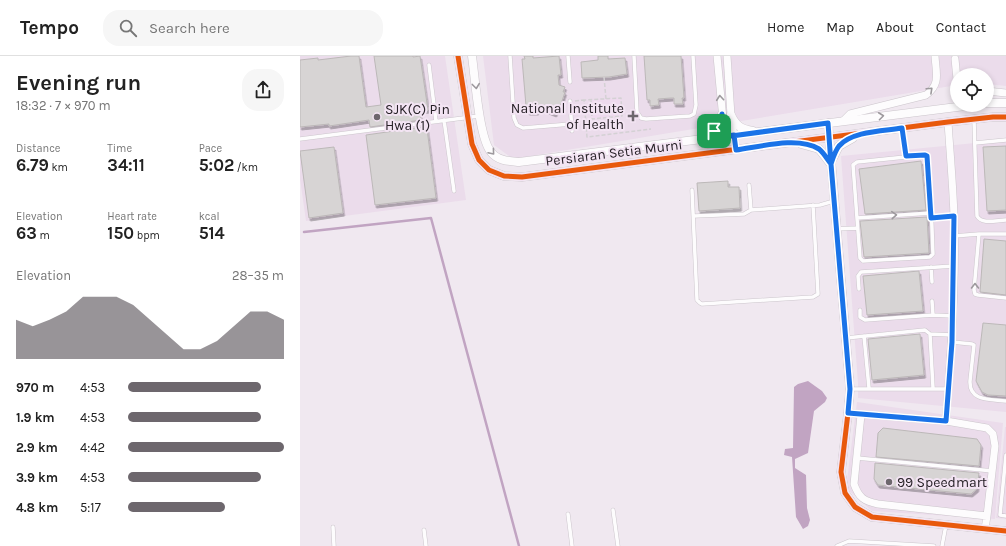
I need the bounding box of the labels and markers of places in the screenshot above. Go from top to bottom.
place label: National Institute of Health [511,100,624,133]
place label: SJK(C) Pin Hwa (1) [385,101,450,134]
marker: National Institute of Health [627,110,639,122]
marker: SJK(C) Pin Hwa (1) [372,112,382,122]
pin [697,114,731,148]
place label: 99 Speedmart [897,474,987,491]
marker: 99 Speedmart [884,477,894,487]

